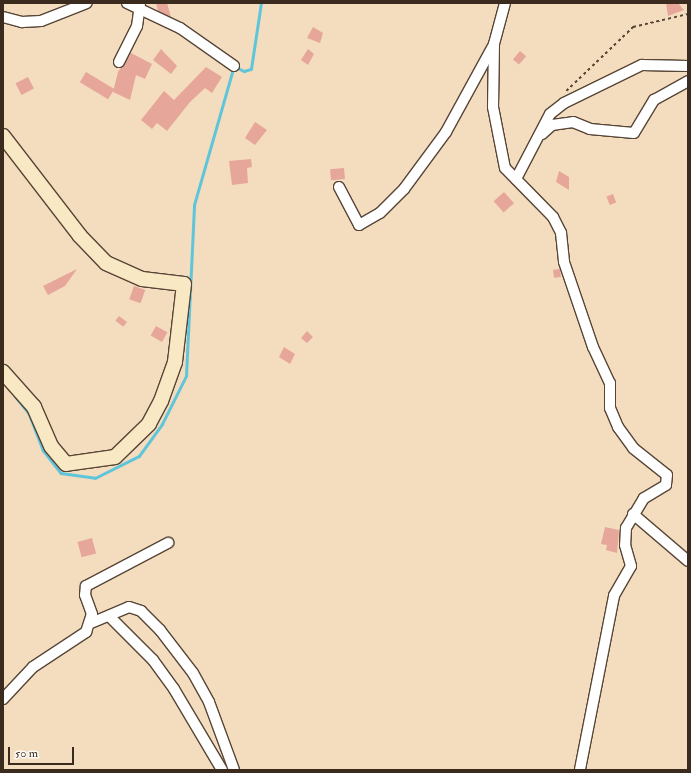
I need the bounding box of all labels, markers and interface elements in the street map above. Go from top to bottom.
scale bar [10,739,76,765]
text: 50 m [15,746,38,761]

